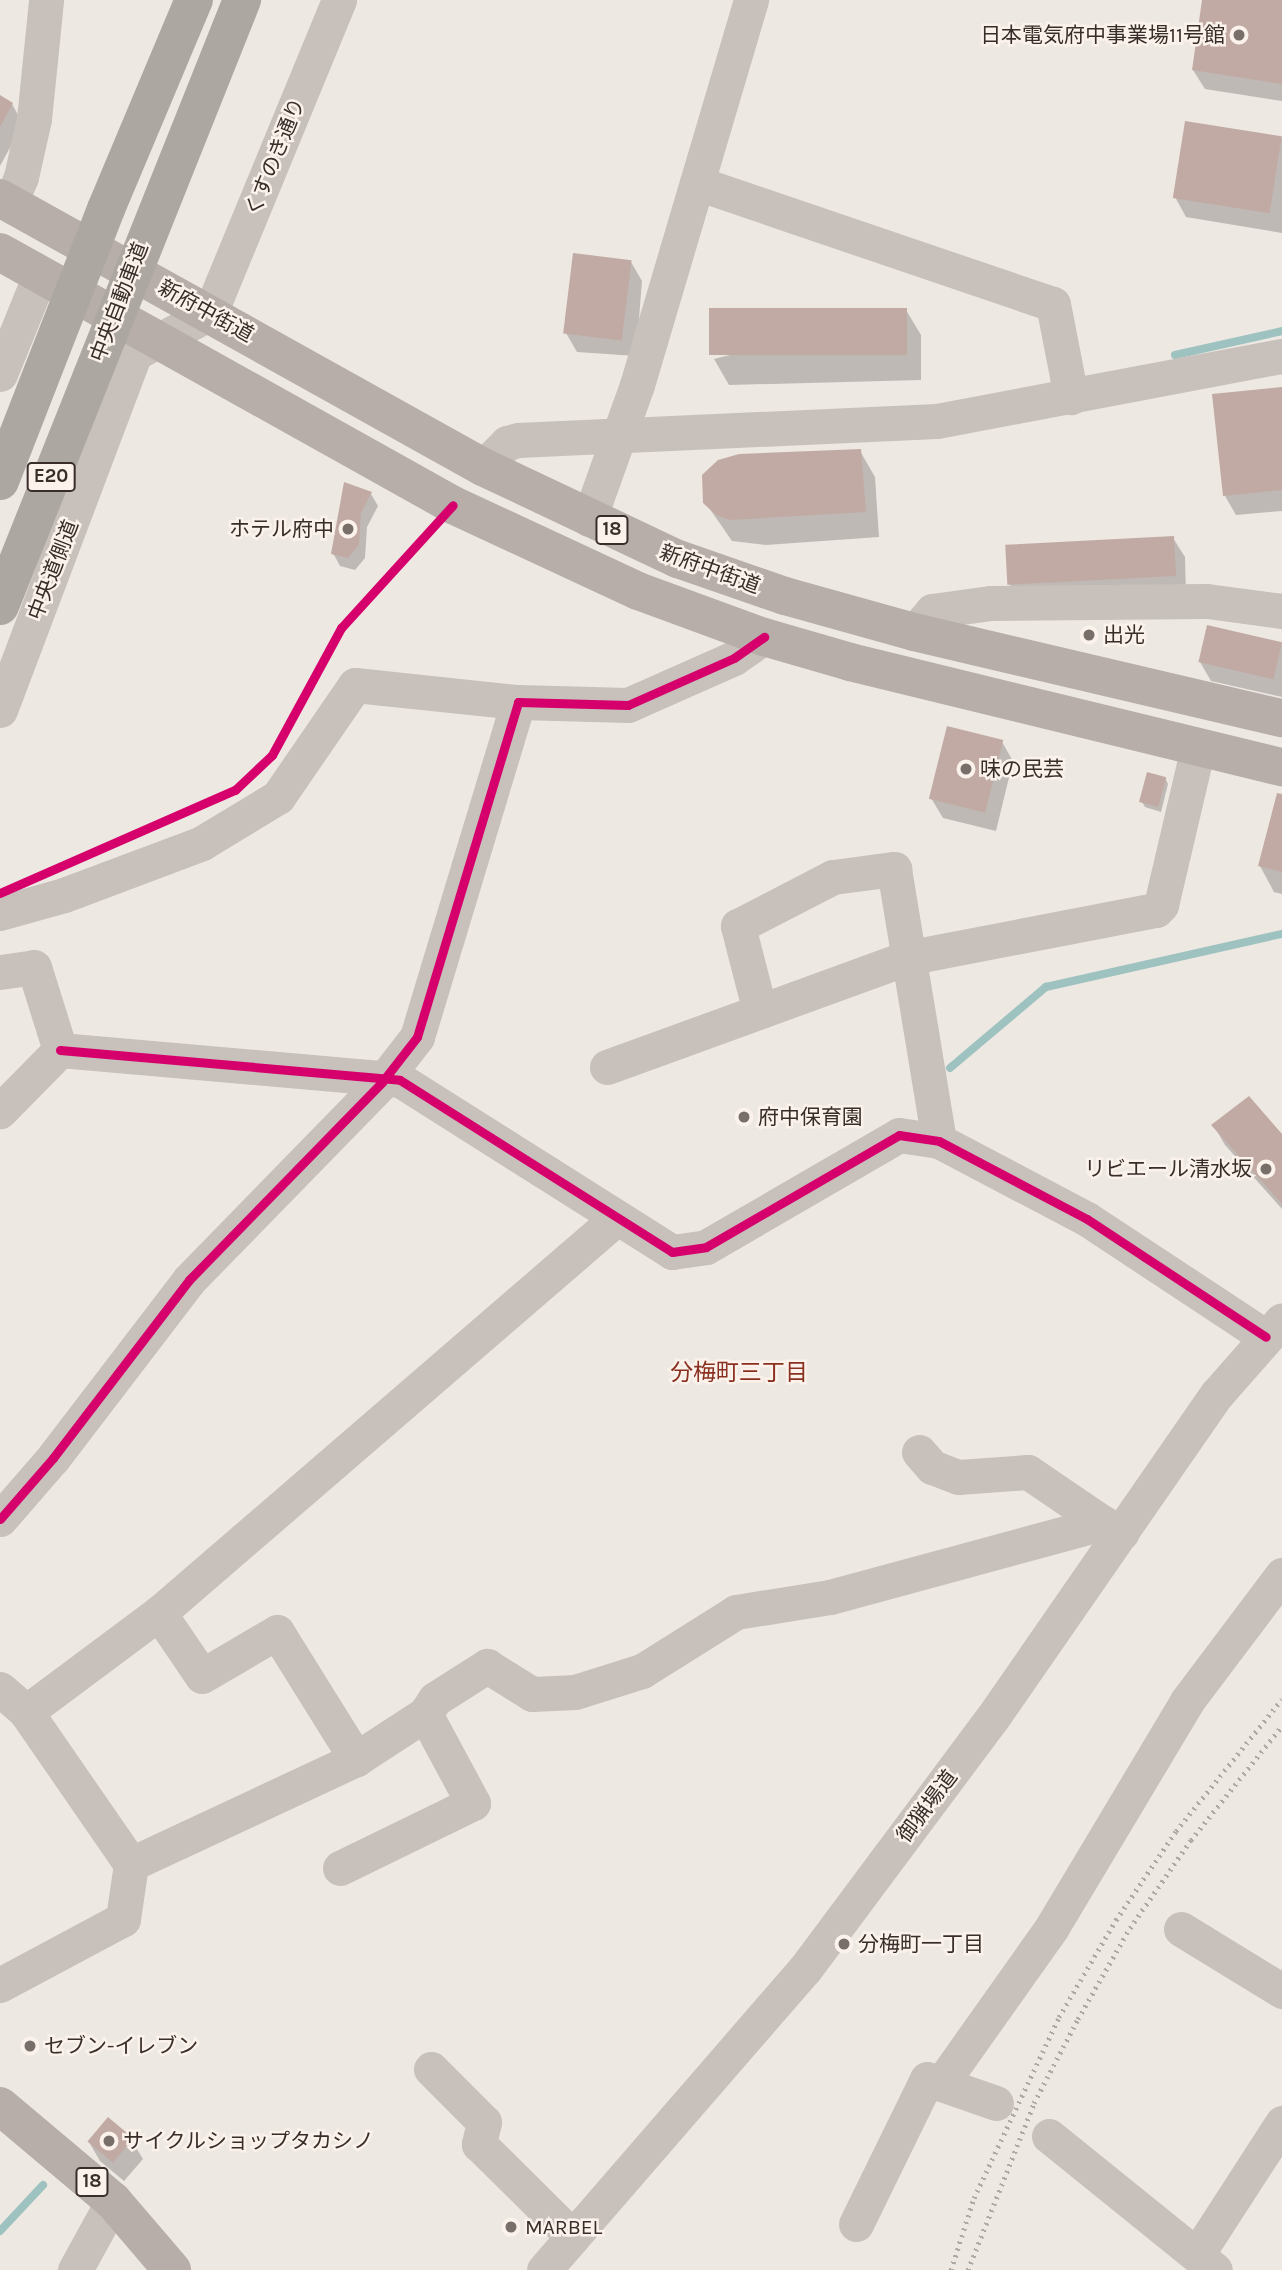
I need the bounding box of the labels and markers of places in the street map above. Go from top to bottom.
place label: 日本電気府中事業場11号館 [980,22,1225,48]
marker: 日本電気府中事業場11号館 [1231,27,1247,43]
place label: ホテル府中 [229,516,334,542]
marker: ホテル府中 [340,521,356,537]
place label: 出光 [1103,622,1145,648]
marker: 出光 [1081,627,1097,643]
place label: 味の民芸 [980,756,1064,782]
marker: 味の民芸 [958,761,974,777]
place label: 府中保育園 [758,1104,863,1130]
marker: 府中保育園 [736,1109,752,1125]
place label: リビエール清水坂 [1084,1156,1252,1182]
marker: リビエール清水坂 [1258,1161,1274,1177]
place label: 分梅町一丁目 [858,1931,984,1957]
marker: 分梅町一丁目 [836,1936,852,1952]
place label: セブン-イレブン [44,2033,198,2059]
marker: セブン-イレブン [22,2038,38,2054]
place label: サイクルショップタカシノ [123,2128,375,2154]
marker: サイクルショップタカシノ [101,2133,117,2149]
place label: MARBEL [525,2214,602,2240]
marker: MARBEL [503,2219,519,2235]

